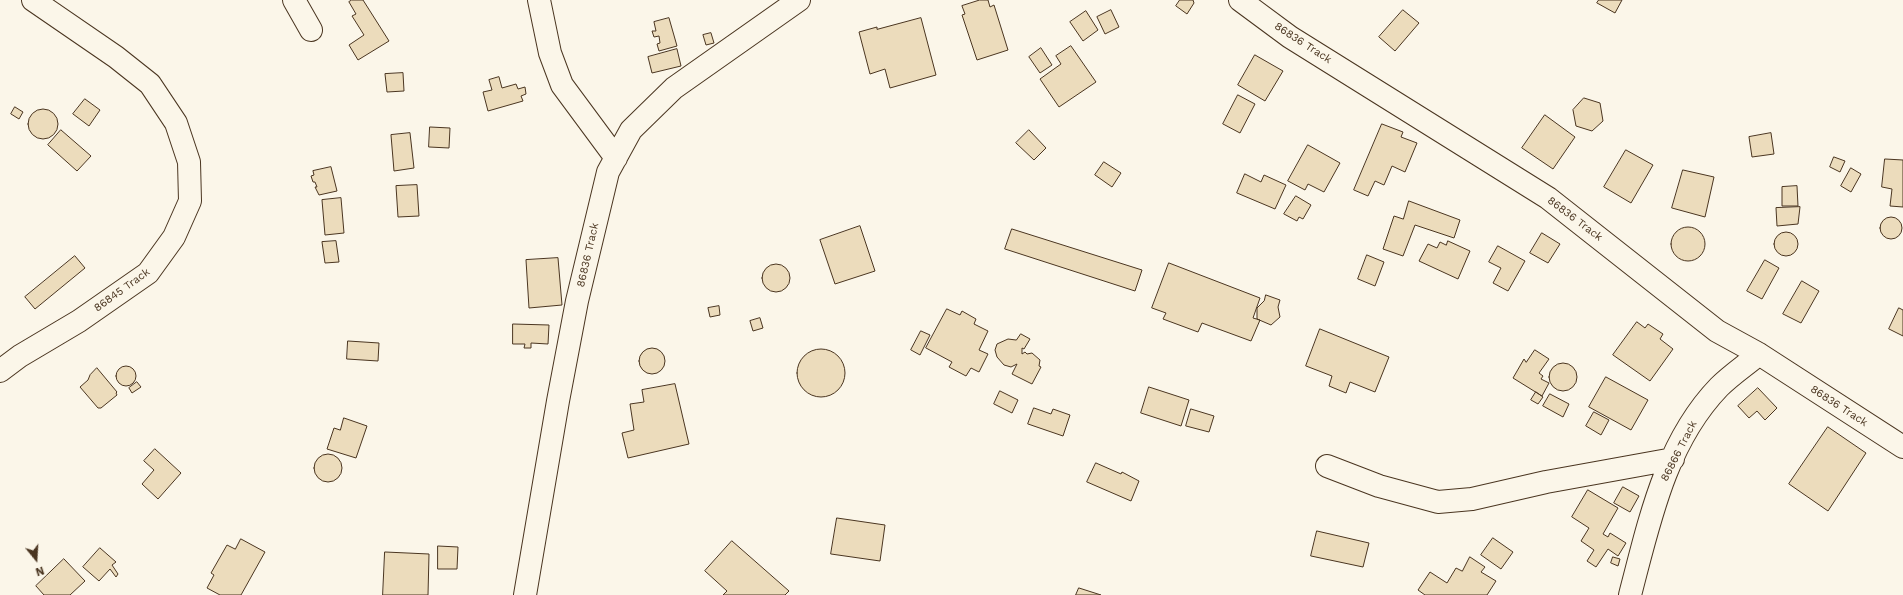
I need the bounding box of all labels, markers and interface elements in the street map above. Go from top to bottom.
street label: 86836 Track [1272,20,1334,66]
street label: 86836 Track [1545,194,1605,244]
street label: 86836 Track [574,222,602,288]
street label: 86845 Track [91,265,153,315]
street label: 86836 Track [1808,383,1870,429]
street label: 86866 Track [1658,419,1700,483]
north arrow [16,539,56,579]
text: N [34,563,46,578]

